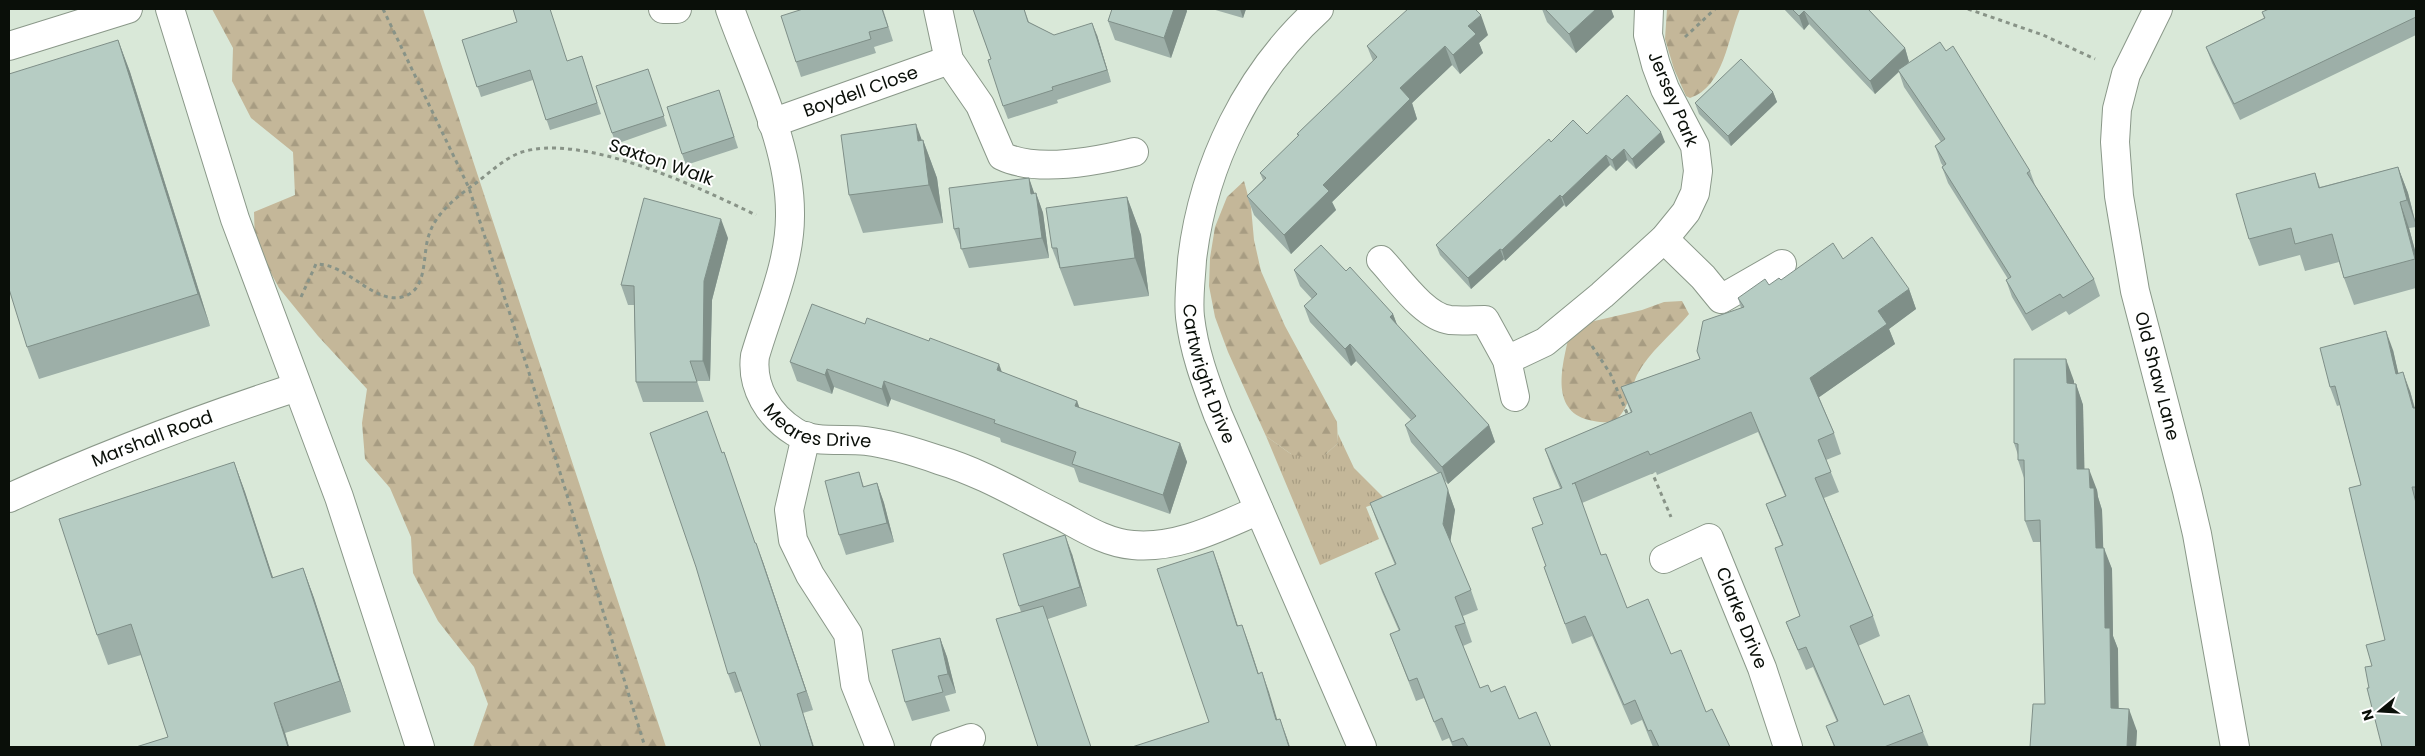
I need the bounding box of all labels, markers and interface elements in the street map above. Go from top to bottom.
street label: Jersey Park [1642,47,1705,151]
street label: Boydell Close [800,59,921,123]
street label: Saxton Walk [605,132,718,191]
street label: Cartwright Drive [1177,303,1242,447]
street label: Old Shaw Lane [2129,309,2186,443]
street label: Meares Drive [758,398,873,454]
street label: Marshall Road [88,404,216,473]
street label: Clarke Drive [1710,563,1774,672]
north arrow [2355,686,2405,736]
text: N [2356,707,2379,723]

